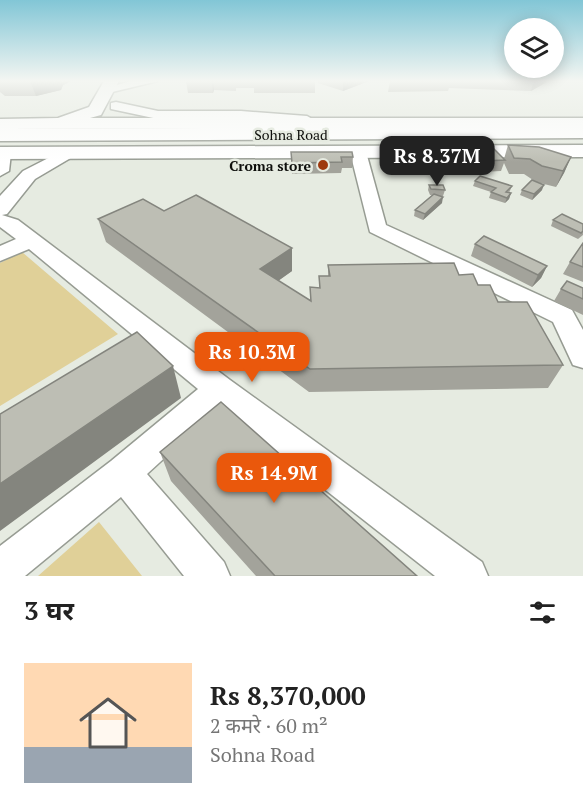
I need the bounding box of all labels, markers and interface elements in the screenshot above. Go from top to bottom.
map controls [504,18,564,78]
button: layers [504,18,564,78]
street label: Sohna Road [254,125,328,144]
pin: Rs 8.37M [375,136,499,187]
text: Rs 8.37M [394,142,480,169]
place label: Croma store [229,156,311,175]
marker: Croma store [316,158,330,172]
pin: Rs 10.3M [190,332,314,383]
text: Rs 10.3M [209,338,295,365]
pin: Rs 14.9M [212,453,336,504]
text: Rs 14.9M [231,459,317,486]
text: 3 घर [24,593,74,627]
icon: filters [526,596,559,629]
text: Rs 8,370,000 [210,678,366,712]
icon: home [72,687,144,759]
text: 2 कमरे · 60 m² [210,712,328,739]
text: Sohna Road [210,741,315,768]

